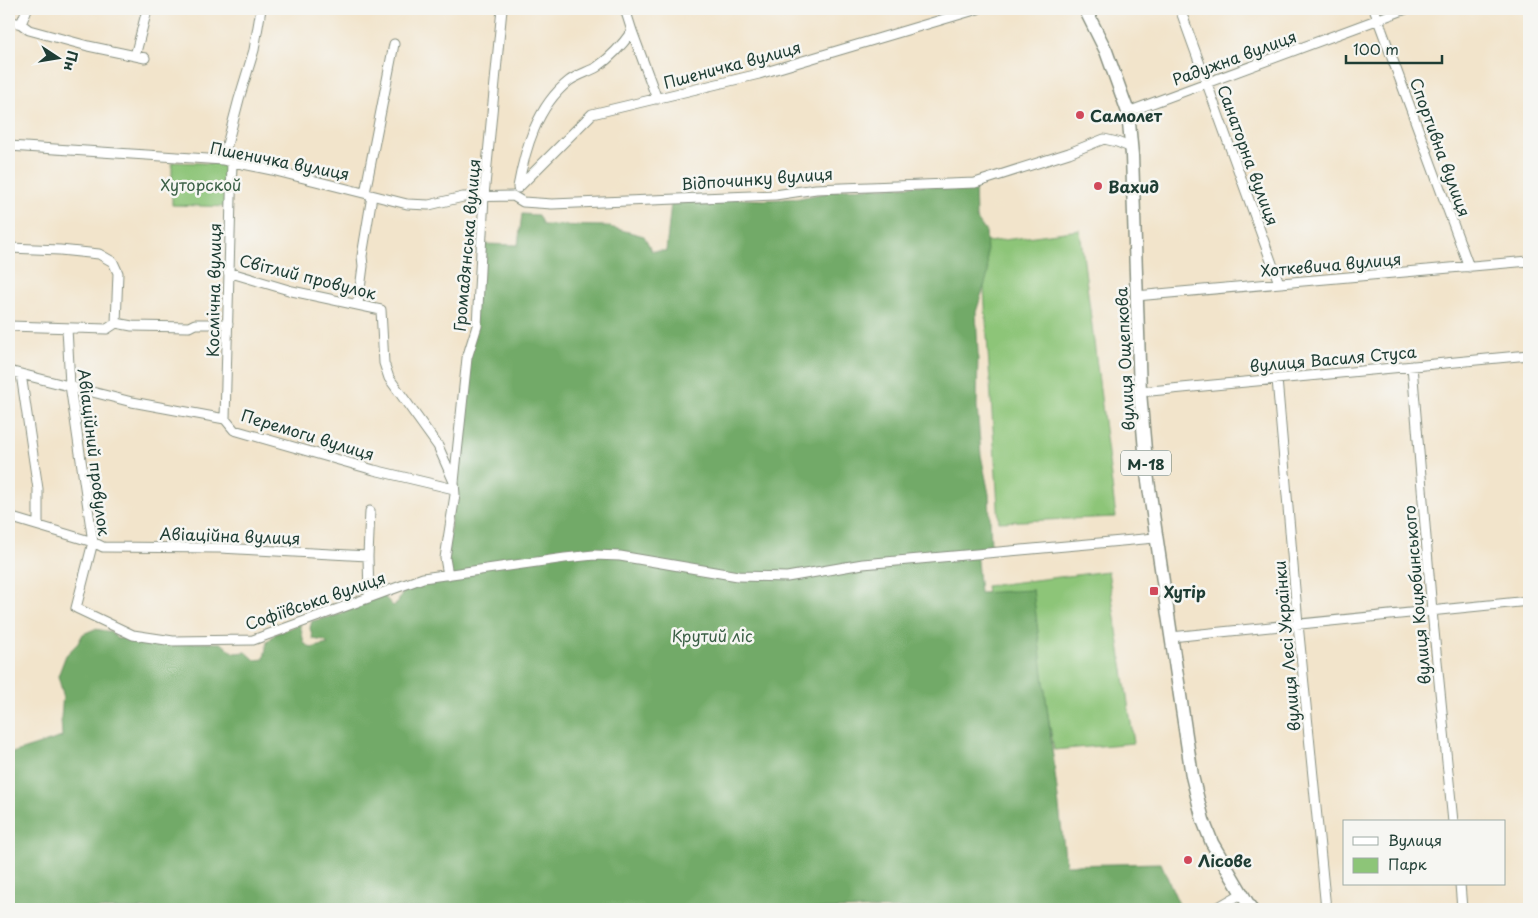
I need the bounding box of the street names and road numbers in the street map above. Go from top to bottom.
street label: Радужна вулиця [1168,23,1300,91]
street label: Пшеничка вулиця [661,34,803,94]
street label: Спортивна вулиця [1405,74,1477,220]
street label: Санаторна вулиця [1212,81,1286,229]
street label: Пшеничка вулиця [208,135,352,185]
street label: Громадянська вулиця [446,158,486,332]
street label: Відпочинку вулиця [680,161,834,195]
street label: Космічна вулиця [200,223,226,357]
street label: Хоткевича вулиця [1260,246,1402,282]
street label: Світлий провулок [237,247,379,305]
street label: вулиця Ощепкова [1108,287,1140,431]
street label: вулиця Василя Стуса [1249,339,1417,377]
street label: Авіаційний провулок [73,367,117,538]
street label: Перемоги вулиця [238,402,378,466]
road number: М-18 [1121,450,1171,476]
street label: вулиця Коцюбинського [1396,504,1436,686]
street label: Авіаційна вулиця [159,521,301,549]
street label: вулиця Лесі Українки [1267,560,1305,732]
street label: Софіївська вулиця [242,565,388,635]

